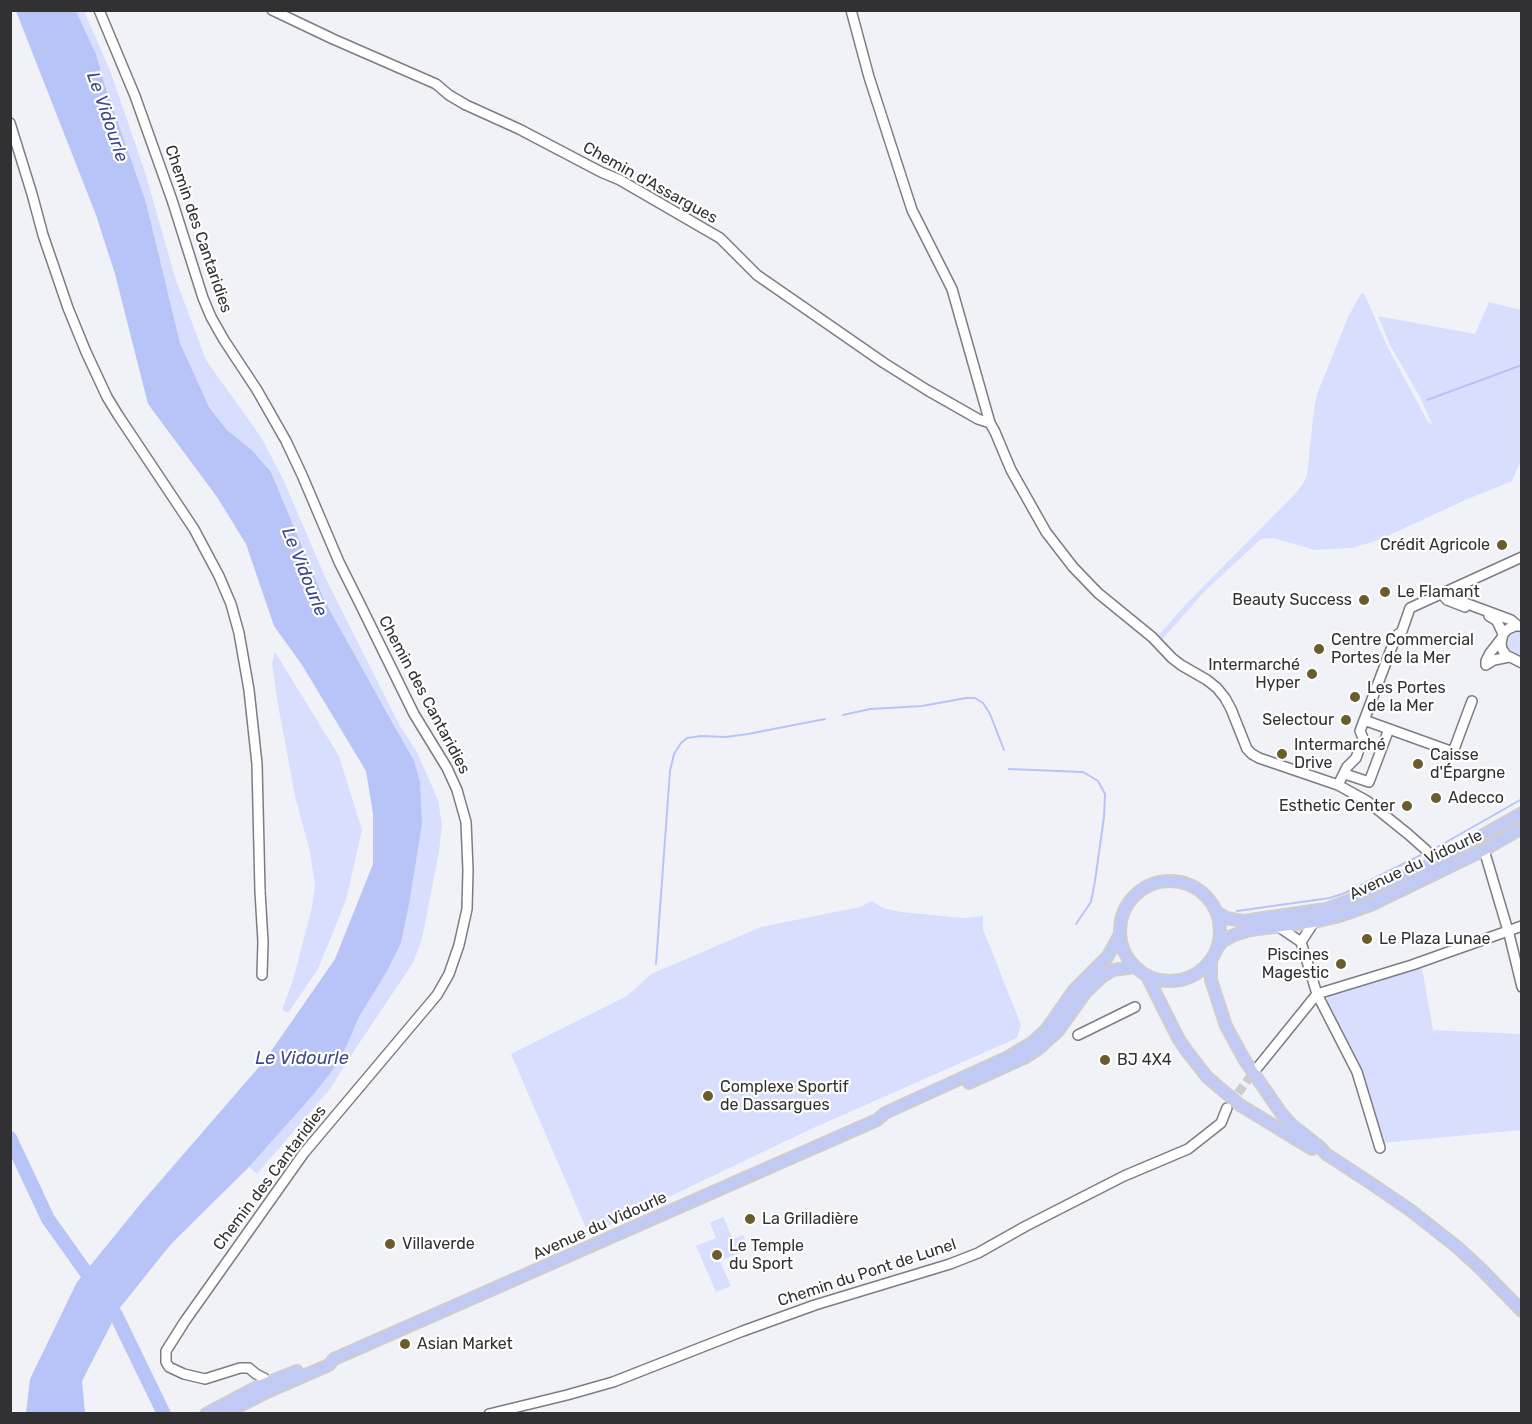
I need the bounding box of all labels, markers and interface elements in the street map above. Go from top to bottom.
water label: Le Vidourle [82,69,132,165]
street label: Chemin d'Assargues [579,138,721,228]
street label: Chemin des Cantaridies [160,143,236,315]
water label: Le Vidourle [276,525,332,619]
place label: Crédit Agricole [1380,535,1490,555]
marker: Crédit Agricole [1495,538,1509,552]
place label: Le Flamant [1397,582,1480,602]
marker: Le Flamant [1378,585,1392,599]
place label: Beauty Success [1232,590,1352,610]
marker: Beauty Success [1357,593,1371,607]
street label: Chemin des Cantaridies [374,613,474,777]
place label: Centre Commercial Portes de la Mer [1331,630,1474,668]
marker: Centre Commercial Portes de la Mer [1312,642,1326,656]
place label: Intermarché Hyper [1208,655,1300,693]
marker: Intermarché Hyper [1305,667,1319,681]
place label: Les Portes de la Mer [1367,678,1446,716]
marker: Les Portes de la Mer [1348,690,1362,704]
place label: Selectour [1262,710,1334,730]
marker: Selectour [1339,713,1353,727]
place label: Intermarché Drive [1294,735,1386,773]
place label: Caisse d'Épargne [1430,745,1505,783]
marker: Intermarché Drive [1275,747,1289,761]
marker: Caisse d'Épargne [1411,757,1425,771]
place label: Adecco [1448,788,1504,808]
marker: Adecco [1429,791,1443,805]
place label: Esthetic Center [1279,796,1395,816]
marker: Esthetic Center [1400,799,1414,813]
street label: Avenue du Vidourle [1346,826,1486,904]
place label: Le Plaza Lunae [1379,929,1490,949]
marker: Le Plaza Lunae [1360,932,1374,946]
place label: Piscines Magestic [1262,945,1329,983]
marker: Piscines Magestic [1334,957,1348,971]
water label: Le Vidourle [255,1048,349,1070]
place label: BJ 4X4 [1117,1050,1172,1070]
marker: BJ 4X4 [1098,1053,1112,1067]
place label: Complexe Sportif de Dassargues [720,1077,849,1115]
marker: Complexe Sportif de Dassargues [701,1089,715,1103]
street label: Chemin des Cantaridies [209,1102,331,1254]
street label: Avenue du Vidourle [530,1188,670,1264]
place label: La Grilladière [762,1209,858,1229]
marker: La Grilladière [743,1212,757,1226]
place label: Villaverde [402,1234,475,1254]
street label: Chemin du Pont de Lunel [775,1235,959,1311]
place label: Le Temple du Sport [729,1236,804,1274]
marker: Villaverde [383,1237,397,1251]
marker: Le Temple du Sport [710,1248,724,1262]
place label: Asian Market [417,1334,513,1354]
marker: Asian Market [398,1337,412,1351]

